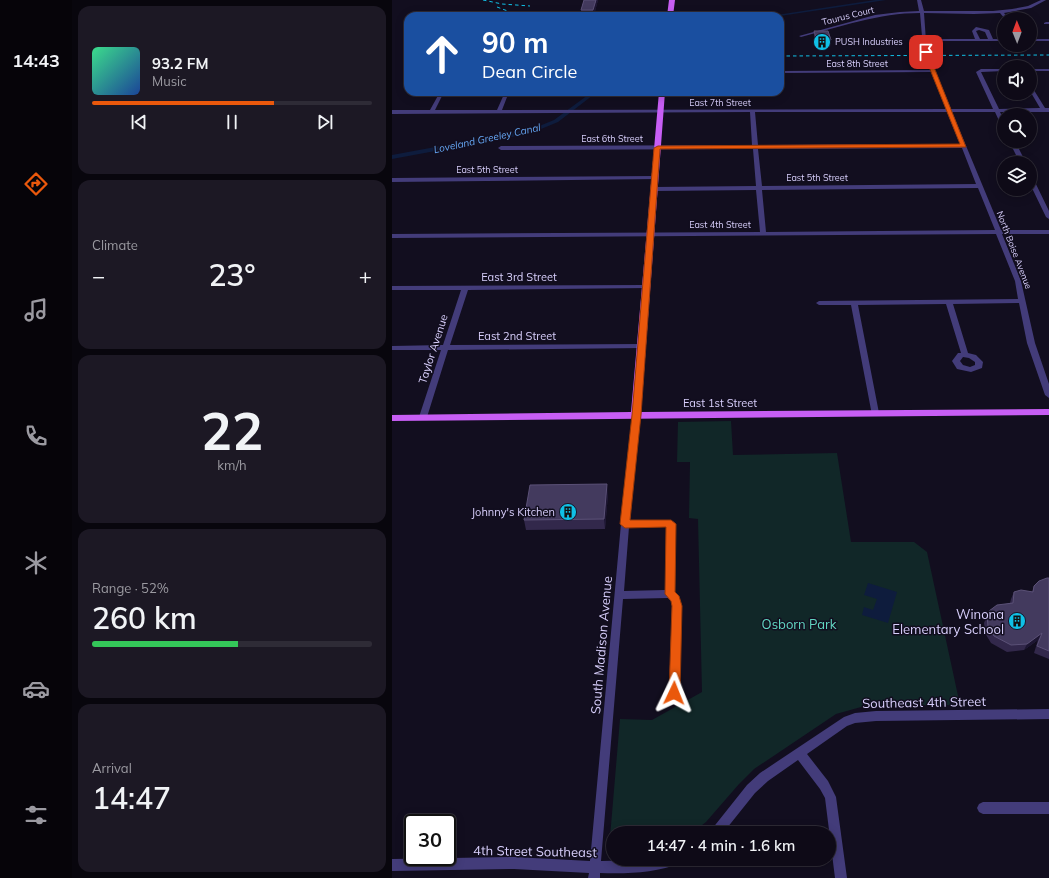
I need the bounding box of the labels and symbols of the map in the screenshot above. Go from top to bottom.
street label: Taurus Court [821,4,875,27]
north arrow [997,12,1037,52]
building icon: PUSH Industries [812,32,832,52]
pin [909,35,943,69]
place label: PUSH Industries [835,36,903,47]
street label: East 8th Street [826,58,888,69]
street label: East 7th Street [689,97,751,108]
water label: Loveland Greeley Canal [432,121,542,156]
street label: East 6th Street [581,133,643,144]
street label: East 5th Street [456,164,518,175]
street label: East 5th Street [786,172,848,183]
street label: North Boise Avenue [995,209,1034,290]
street label: East 4th Street [689,219,751,230]
street label: East 3rd Street [481,270,557,284]
street label: Taylor Avenue [415,312,451,386]
street label: East 2nd Street [478,329,556,343]
street label: East 1st Street [683,396,757,410]
building icon: Johnny's Kitchen [558,502,578,522]
place label: Johnny's Kitchen [472,505,555,519]
street label: South Madison Avenue [587,575,615,715]
place label: Winona Elementary School [892,606,1004,637]
building icon: Winona Elementary School [1007,611,1027,631]
park label: Osborn Park [762,616,837,632]
position arrow [653,672,695,714]
street label: Southeast 4th Street [862,693,986,711]
speed limit sign: 30 [404,814,456,866]
street label: 4th Street Southeast [473,842,597,860]

